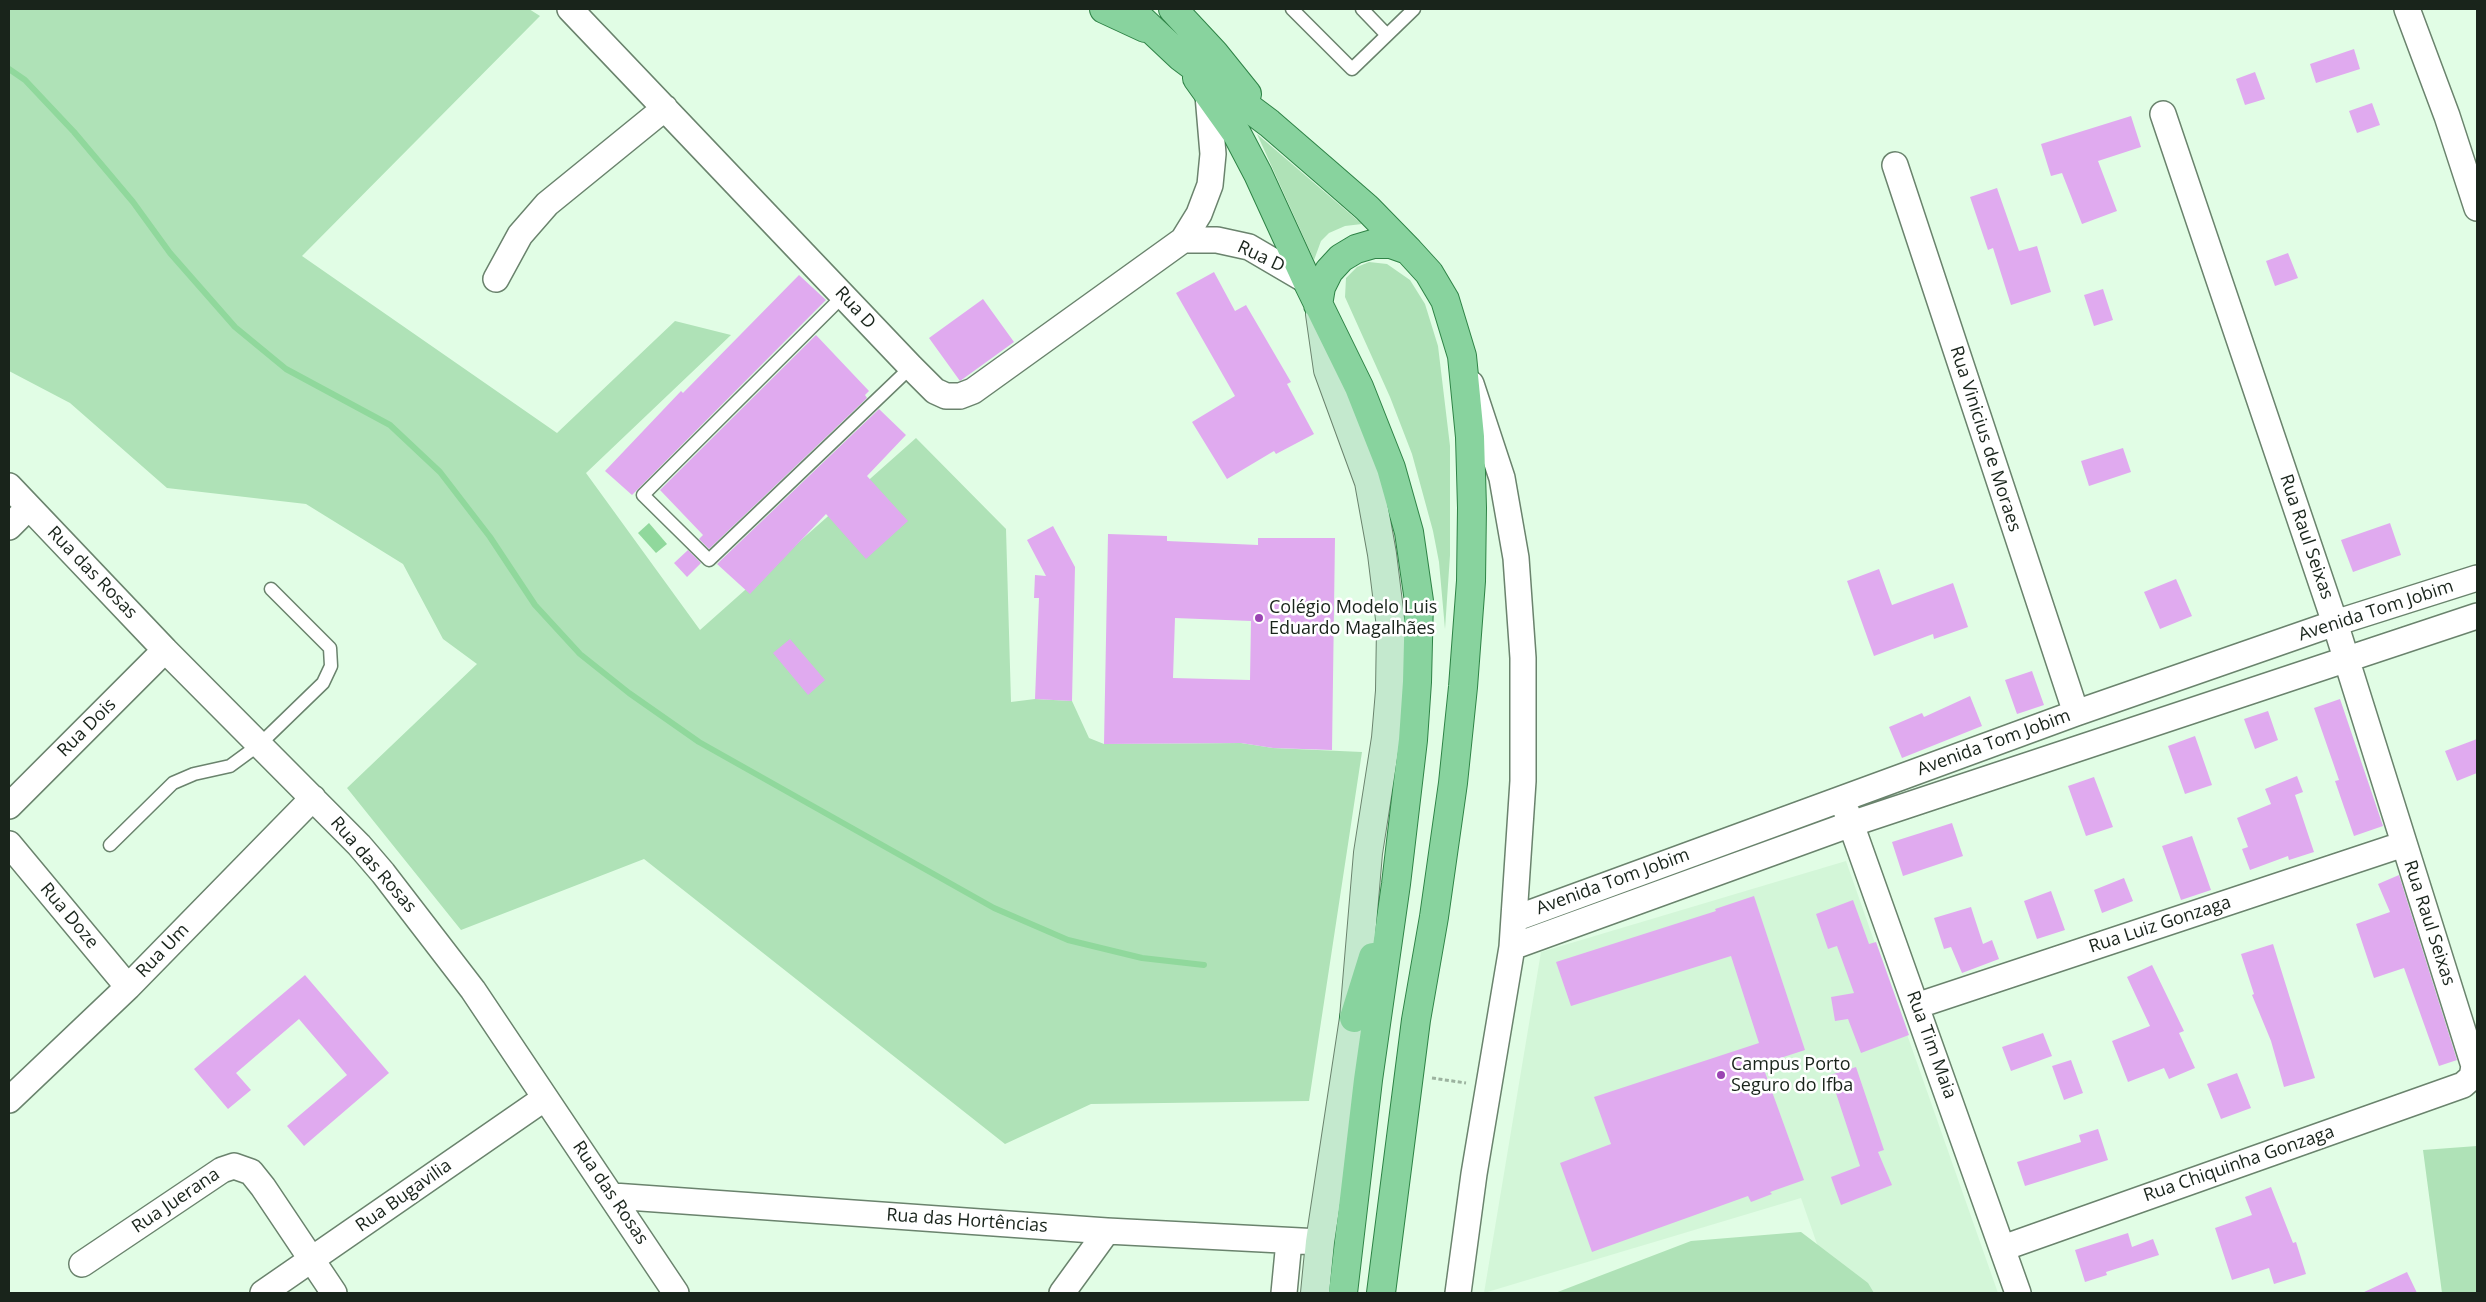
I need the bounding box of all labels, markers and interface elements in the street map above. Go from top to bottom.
street label: Rua D [1234,237,1288,277]
street label: Rua D [830,282,880,334]
street label: Rua Vinicius de Moraes [1945,343,2025,535]
street label: Rua Raul Seixas [2275,472,2337,602]
street label: Rua das Rosas [42,522,142,624]
street label: Avenida Tom Jobim [2296,576,2456,646]
place label: Colégio Modelo Luis Eduardo Magalhães [1269,597,1437,640]
marker: Colégio Modelo Luis Eduardo Magalhães [1253,612,1265,624]
street label: Rua Dois [53,694,121,762]
street label: Avenida Tom Jobim [1914,705,2074,781]
street label: Rua das Rosas [325,813,421,917]
street label: Avenida Tom Jobim [1533,844,1693,920]
street label: Rua Raul Seixas [2399,858,2459,988]
street label: Rua Doze [35,879,103,953]
street label: Rua Luiz Gonzaga [2086,892,2234,958]
street label: Rua Um [132,920,194,982]
street label: Rua Tim Maia [1901,988,1961,1102]
place label: Campus Porto Seguro do Ifba [1731,1054,1853,1096]
marker: Campus Porto Seguro do Ifba [1715,1069,1727,1081]
street label: Rua Chiquinha Gonzaga [2141,1121,2337,1207]
street label: Rua das Rosas [567,1137,653,1249]
street label: Rua Bugavilia [352,1155,456,1237]
street label: Rua Juerana [128,1164,224,1238]
street label: Rua das Hortências [886,1205,1048,1237]

